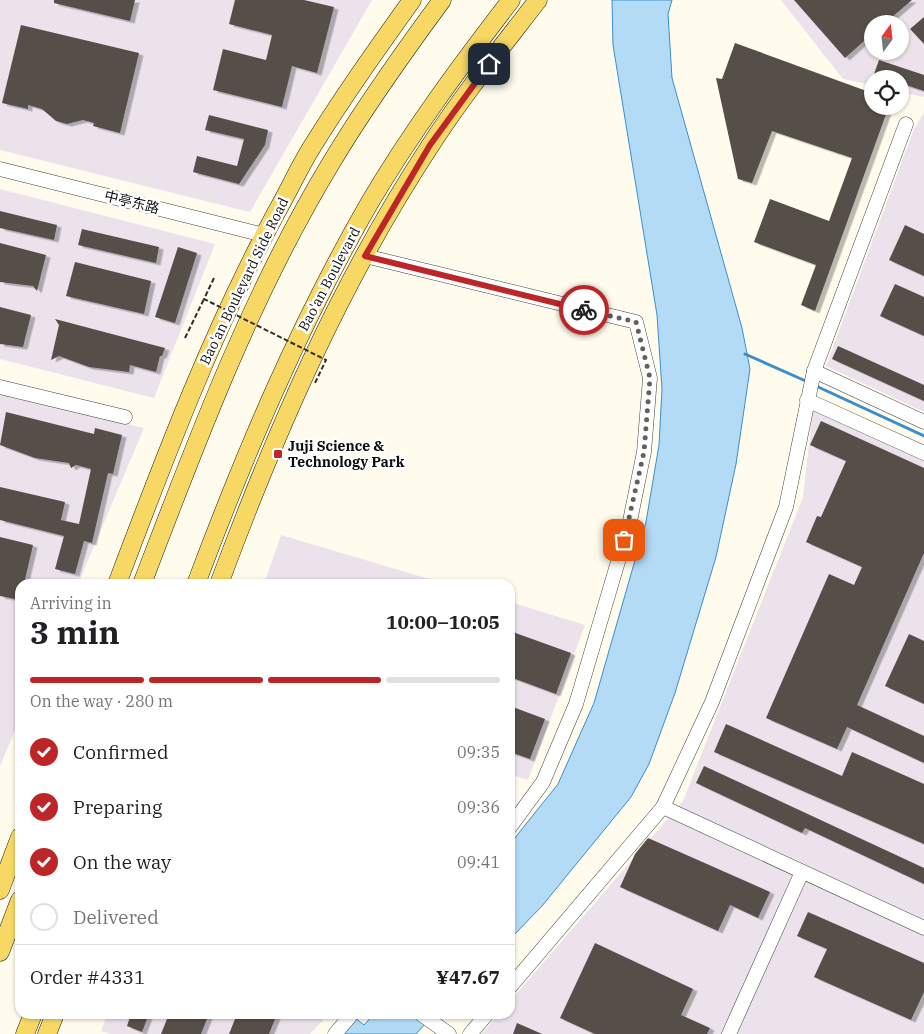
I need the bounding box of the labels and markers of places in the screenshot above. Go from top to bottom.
pin [468,43,510,85]
place label: Juji Science & Technology Park [288,437,405,471]
marker: Juji Science & Technology Park [272,448,284,460]
pin [603,519,645,561]

